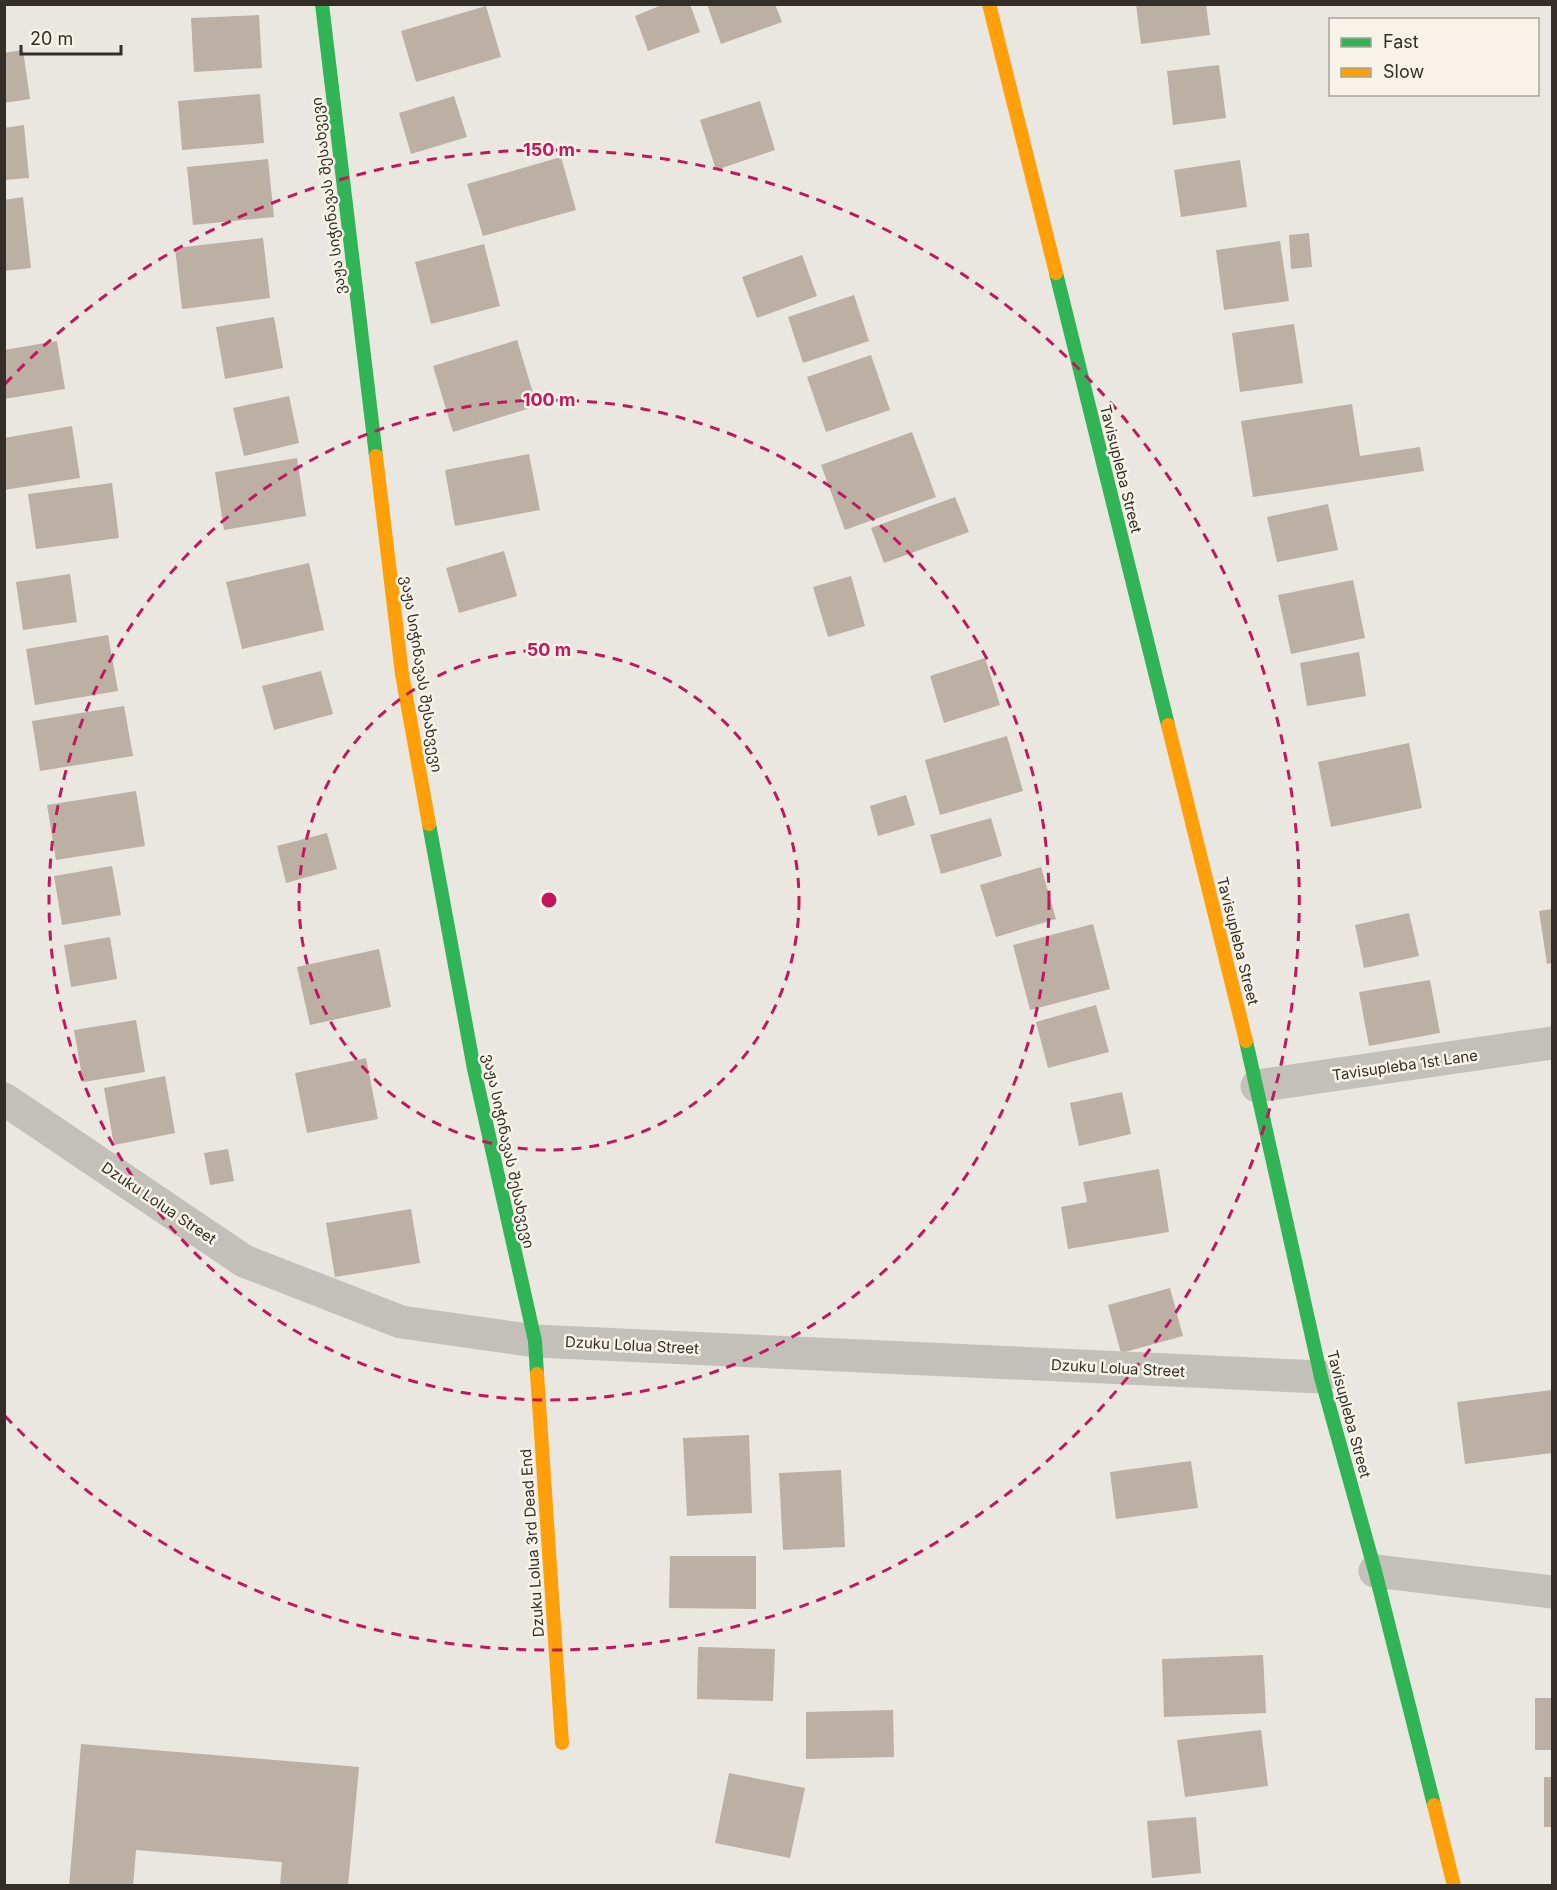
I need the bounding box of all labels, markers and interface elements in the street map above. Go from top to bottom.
scale bar [21,18,122,56]
legend [1329,18,1539,96]
text: 20 m [30,28,73,49]
text: Fast [1383,31,1419,52]
text: Slow [1383,61,1424,82]
street label: ვაჟა სიჭინავას შესახვევი [306,96,350,296]
text: 150 m [523,139,575,160]
text: 100 m [523,389,575,410]
street label: Tavisupleba Street [1096,403,1146,535]
street label: ვაჟა სიჭინავას შესახვევი [397,574,447,774]
text: 50 m [527,639,571,660]
street label: Tavisupleba Street [1213,875,1263,1007]
centre of rings [539,890,559,910]
street label: Tavisupleba 1st Lane [1331,1045,1479,1085]
street label: ვაჟა სიჭინავას შესახვევი [479,1052,539,1250]
street label: Dzuku Lolua Street [98,1158,220,1248]
street label: Dzuku Lolua Street [564,1332,700,1358]
street label: Tavisupleba Street [1323,1348,1375,1480]
street label: Dzuku Lolua Street [1050,1355,1186,1381]
street label: Dzuku Lolua 3rd Dead End [516,1448,548,1638]

